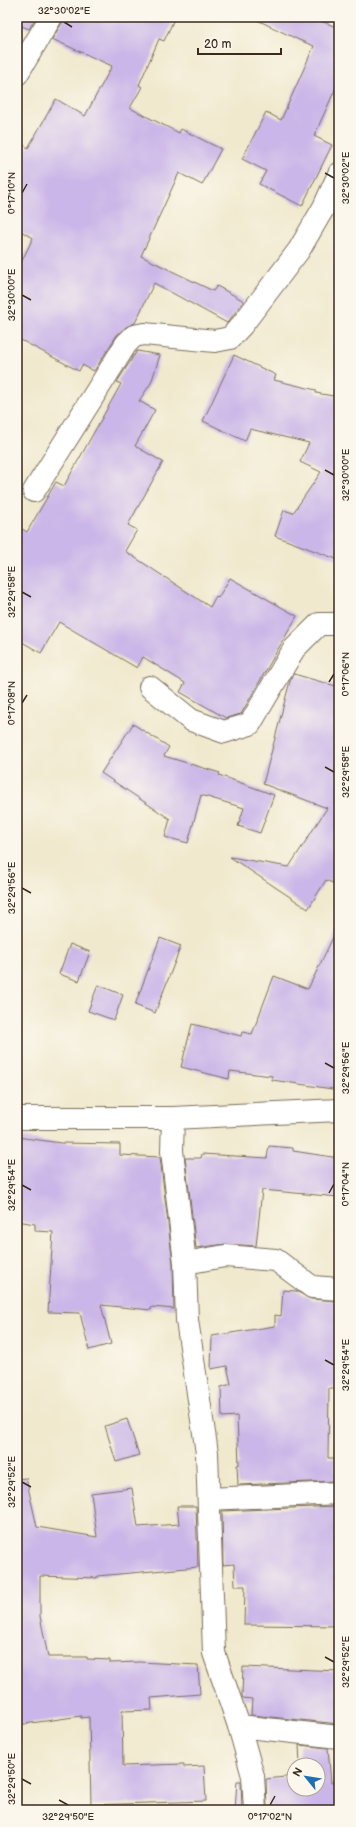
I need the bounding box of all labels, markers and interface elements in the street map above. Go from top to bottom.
text: 32°30'02"E [38,5,91,17]
scale bar [198,30,281,56]
text: 20 m [204,37,231,52]
text: 32°30'02"E [340,151,352,204]
text: 0°17'10"N [6,172,18,214]
text: 32°30'00"E [6,268,18,321]
text: 32°30'00"E [340,448,352,501]
text: 32°29'58"E [6,566,18,618]
text: 0°17'06"N [340,652,352,696]
text: 0°17'08"N [6,681,18,725]
text: 32°29'58"E [340,746,352,798]
text: 32°29'56"E [6,861,18,914]
text: 32°29'56"E [340,1041,352,1094]
text: 32°29'54"E [6,1158,18,1211]
text: 0°17'04"N [340,1162,352,1206]
text: 32°29'54"E [340,1338,352,1391]
text: 32°29'52"E [6,1455,18,1508]
text: 32°29'52"E [340,1635,352,1688]
text: 32°29'50"E [6,1753,18,1805]
north arrow [286,1757,326,1797]
text: N [290,1765,305,1779]
text: 32°29'50"E [42,1811,94,1823]
text: 0°17'02"N [248,1811,292,1823]

